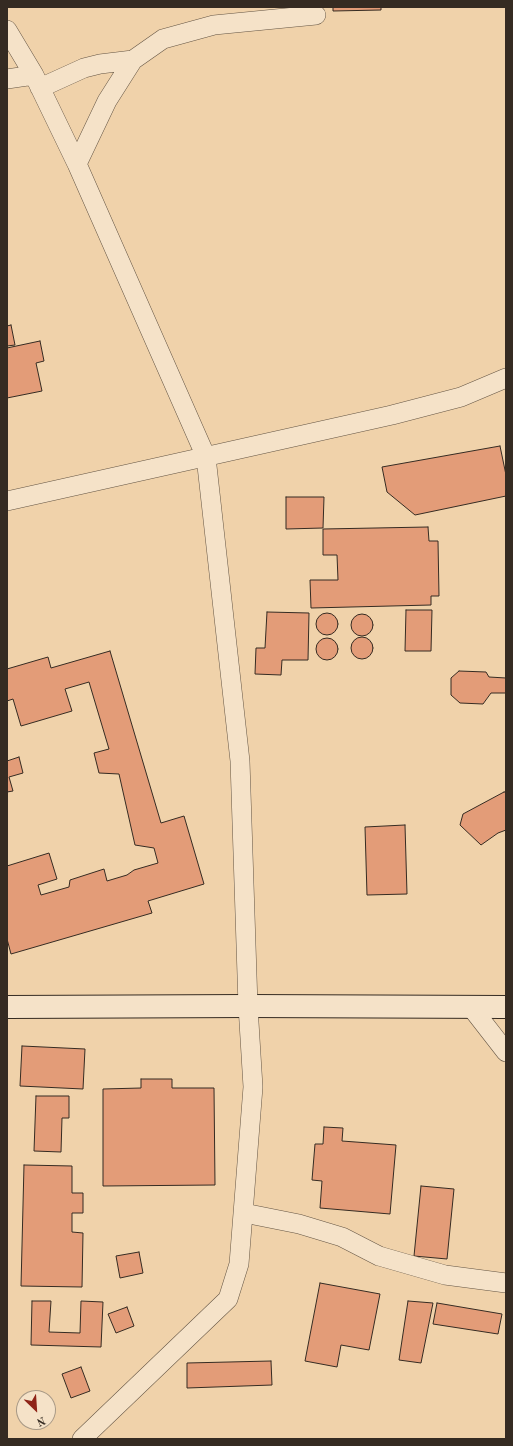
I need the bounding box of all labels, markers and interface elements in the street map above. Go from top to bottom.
north arrow [16,1390,56,1430]
text: N [35,1414,47,1427]

